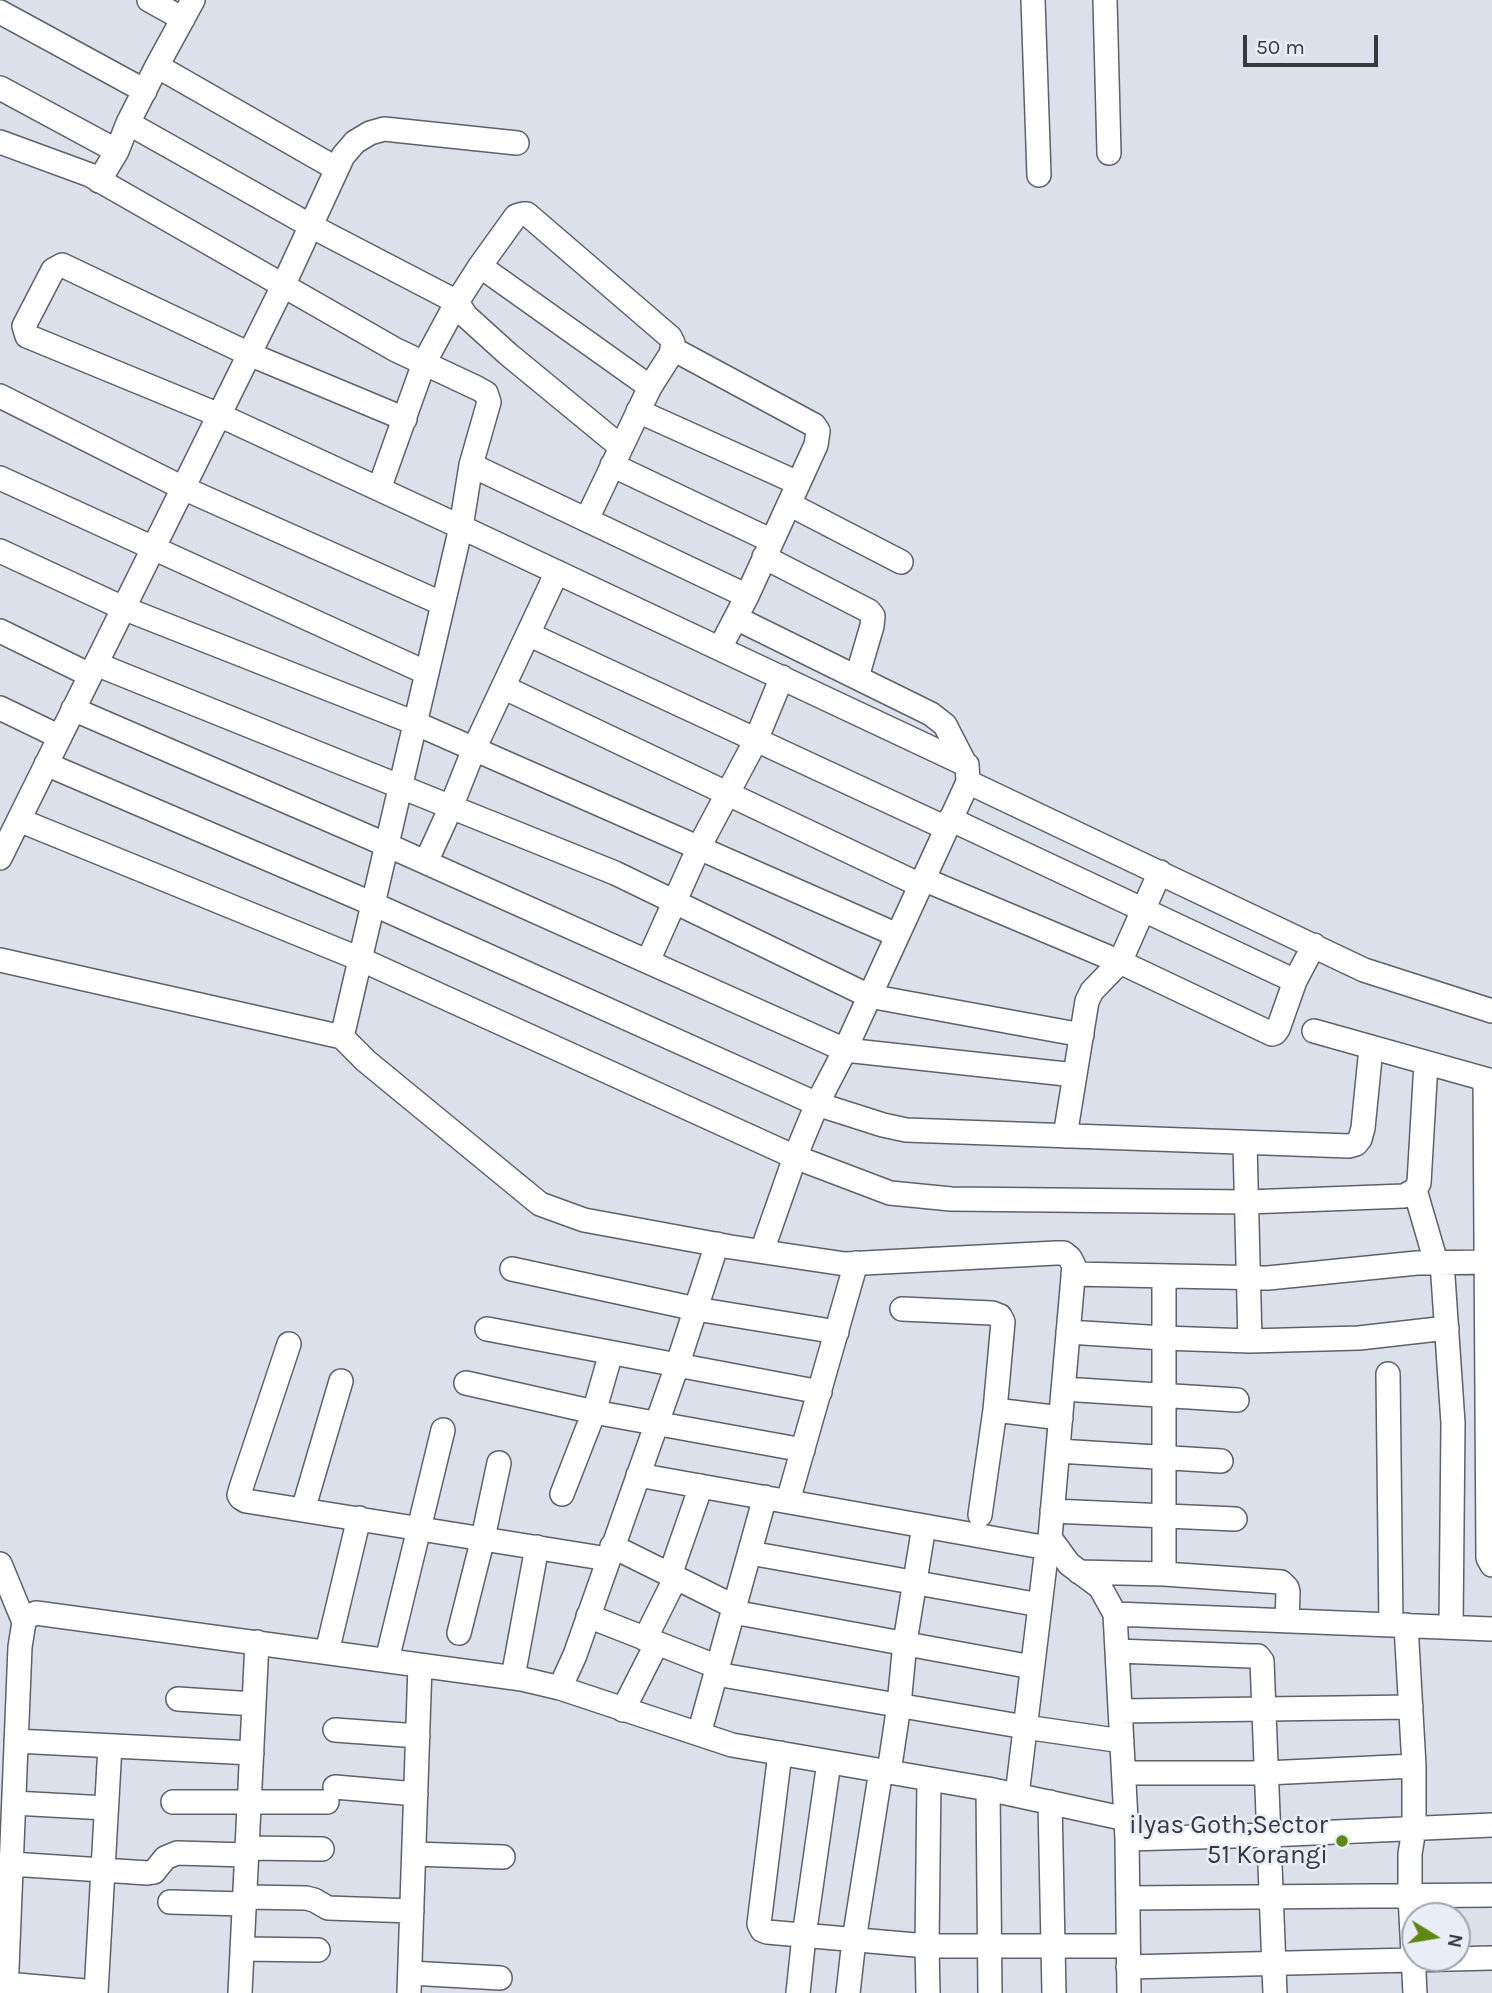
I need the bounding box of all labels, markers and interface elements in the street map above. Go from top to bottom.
scale bar [1247,21,1382,65]
text: 50 m [1256,35,1305,59]
place label: ilyas Goth,Sector 51 Korangi [1129,1810,1328,1871]
marker: ilyas Goth,Sector 51 Korangi [1334,1833,1350,1849]
north arrow [1401,1902,1471,1972]
text: N [1443,1932,1467,1949]

